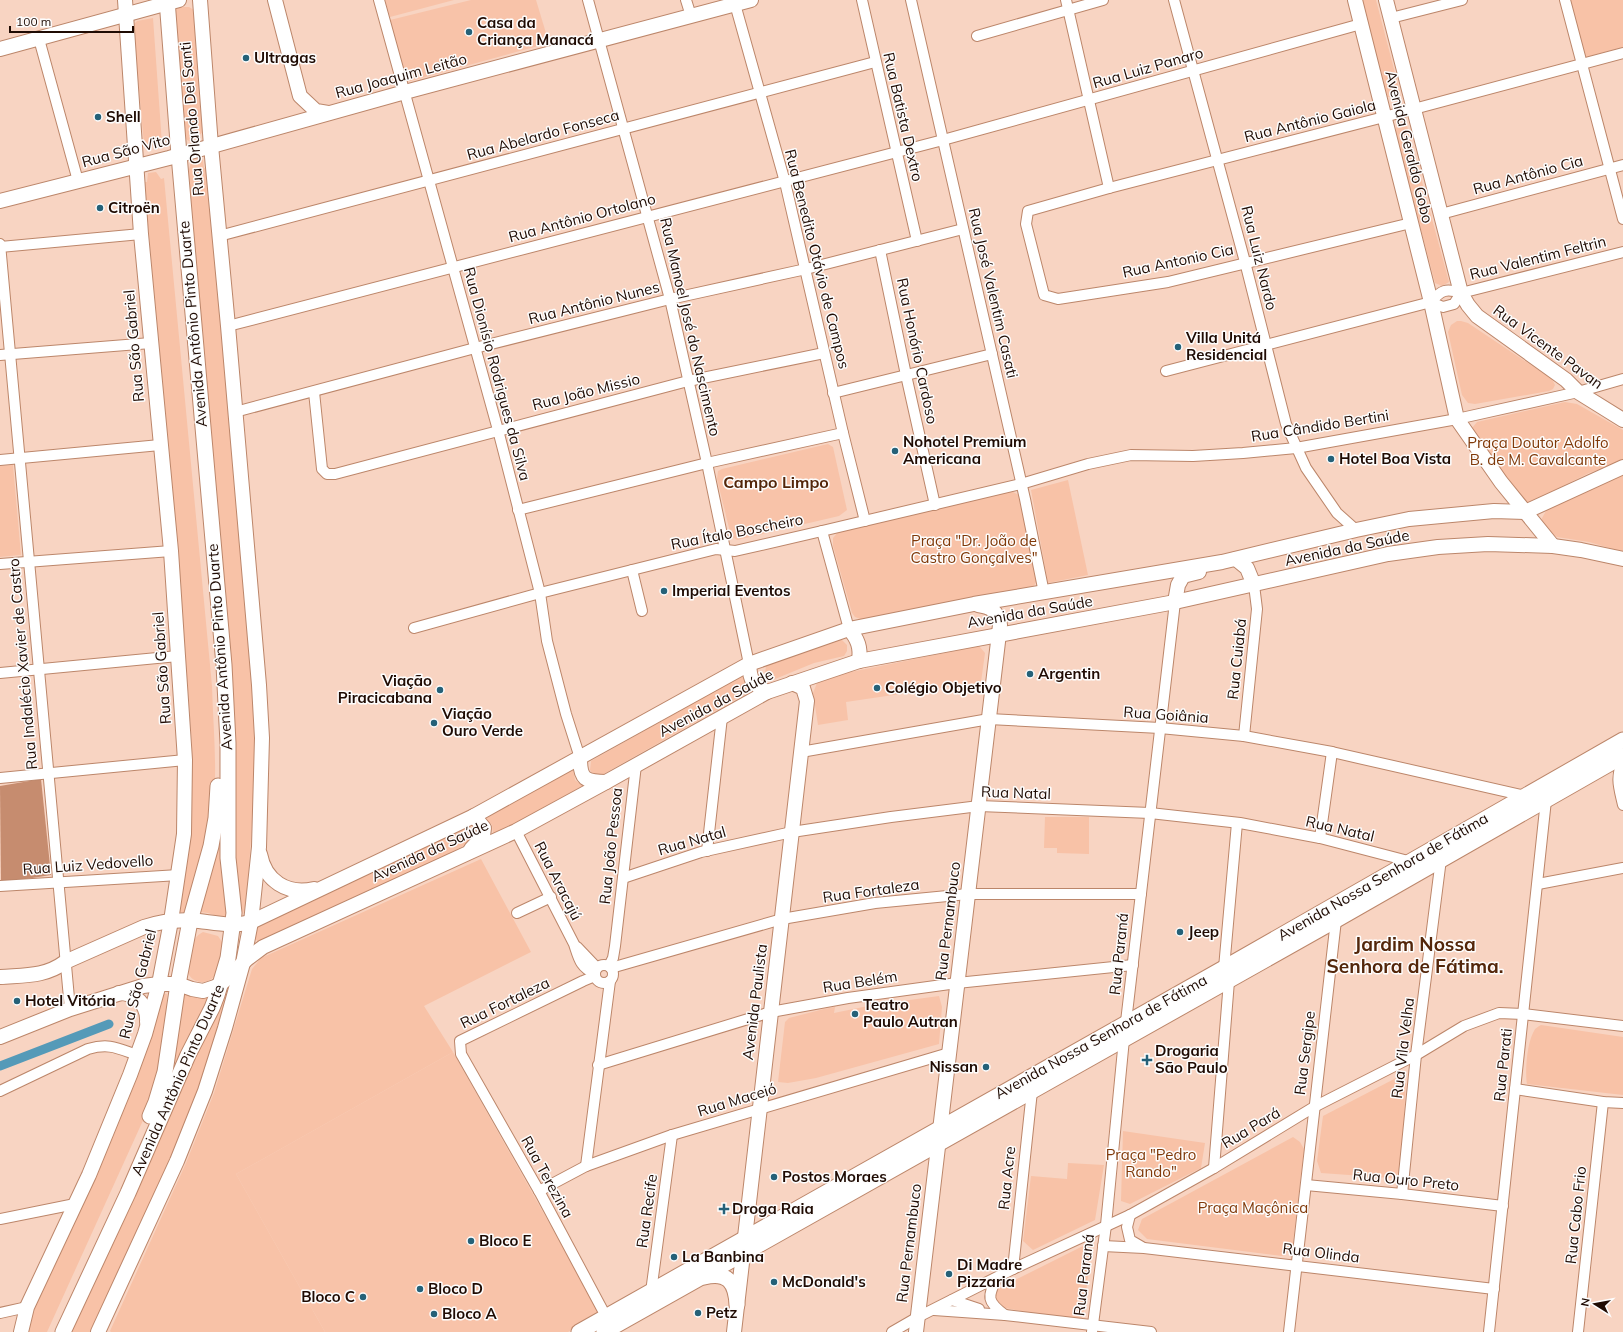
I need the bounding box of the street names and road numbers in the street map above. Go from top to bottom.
street label: Rua Orlando Dei Santi [175,41,208,197]
street label: Rua Luiz Panaro [1090,43,1205,92]
street label: Rua Joaquim Leitão [333,49,469,102]
street label: Rua Batista Dextro [879,50,928,183]
street label: Avenida Geraldo Gobo [1381,69,1438,225]
street label: Rua Antônio Gaiola [1242,95,1378,146]
street label: Rua Abelardo Fonseca [465,105,621,164]
street label: Rua São Vito [80,130,172,171]
street label: Rua Benedito Otávio de Campos [781,147,854,371]
street label: Rua Antônio Cia [1471,151,1585,198]
street label: Rua Antônio Ortolano [506,189,657,246]
street label: Rua Luiz Nardo [1237,204,1282,312]
street label: Rua José Valentim Casati [965,206,1022,380]
street label: Rua Manoel José do Nascimento [656,216,725,438]
street label: Avenida Antônio Pinto Duarte [174,220,211,428]
street label: Rua Valentim Feltrin [1468,231,1608,284]
street label: Rua Antonio Cia [1121,239,1235,282]
street label: Rua Dionísio Rodrigues da Silva [460,265,535,483]
street label: Rua Honório Cardoso [893,276,942,426]
street label: Rua Antônio Nunes [526,277,661,328]
street label: Rua São Gabriel [119,289,148,403]
street label: Rua Vicente Pavan [1490,300,1607,393]
street label: Rua João Missio [530,369,642,414]
street label: Rua Cândido Bertini [1250,405,1390,446]
street label: Rua Ítalo Boscheiro [669,509,805,554]
street label: Avenida da Saúde [1283,525,1411,570]
street label: Avenida Antônio Pinto Duarte [203,543,236,751]
street label: Rua Indalécio Xavier de Castro [4,558,41,771]
street label: Avenida da Saúde [966,591,1094,632]
street label: Rua São Gabriel [148,611,175,725]
street label: Rua Cuiabá [1223,618,1250,700]
street label: Avenida da Saúde [655,664,776,741]
street label: Rua Goiânia [1123,702,1209,727]
street label: Rua Natal [981,782,1051,803]
street label: Rua João Pessoa [595,787,626,905]
street label: Avenida Nossa Senhora de Fátima [1274,808,1491,945]
street label: Rua Natal [1304,811,1376,846]
street label: Avenida da Saúde [368,815,491,886]
street label: Rua Natal [656,822,728,859]
street label: Rua Aracajú [530,838,586,923]
street label: Rua Luiz Vedovello [22,850,154,879]
street label: Rua Pernambuco [931,860,964,981]
street label: Rua Fortaleza [821,874,920,907]
street label: Rua Paraná [1105,912,1132,996]
street label: Rua São Gabriel [115,927,160,1041]
street label: Avenida Paulista [738,943,771,1061]
street label: Rua Belém [821,966,899,997]
street label: Avenida Nossa Senhora de Fátima [991,970,1210,1103]
street label: Rua Fortaleza [457,973,553,1032]
street label: Avenida Antônio Pinto Duarte [127,981,228,1178]
street label: Rua Vila Velha [1387,996,1418,1100]
street label: Rua Sergipe [1290,1010,1319,1096]
street label: Rua Parati [1489,1027,1516,1103]
street label: Rua Maceió [695,1079,779,1121]
street label: Rua Pará [1218,1103,1283,1152]
street label: Rua Terezina [517,1133,578,1221]
street label: Rua Acre [994,1145,1019,1211]
street label: Rua Ouro Preto [1352,1164,1460,1195]
street label: Rua Cabo Frio [1561,1165,1590,1265]
street label: Rua Recife [632,1173,661,1249]
street label: Rua Pernambuco [892,1182,925,1303]
street label: Rua Paraná [1069,1233,1098,1317]
street label: Rua Olinda [1281,1238,1361,1267]

